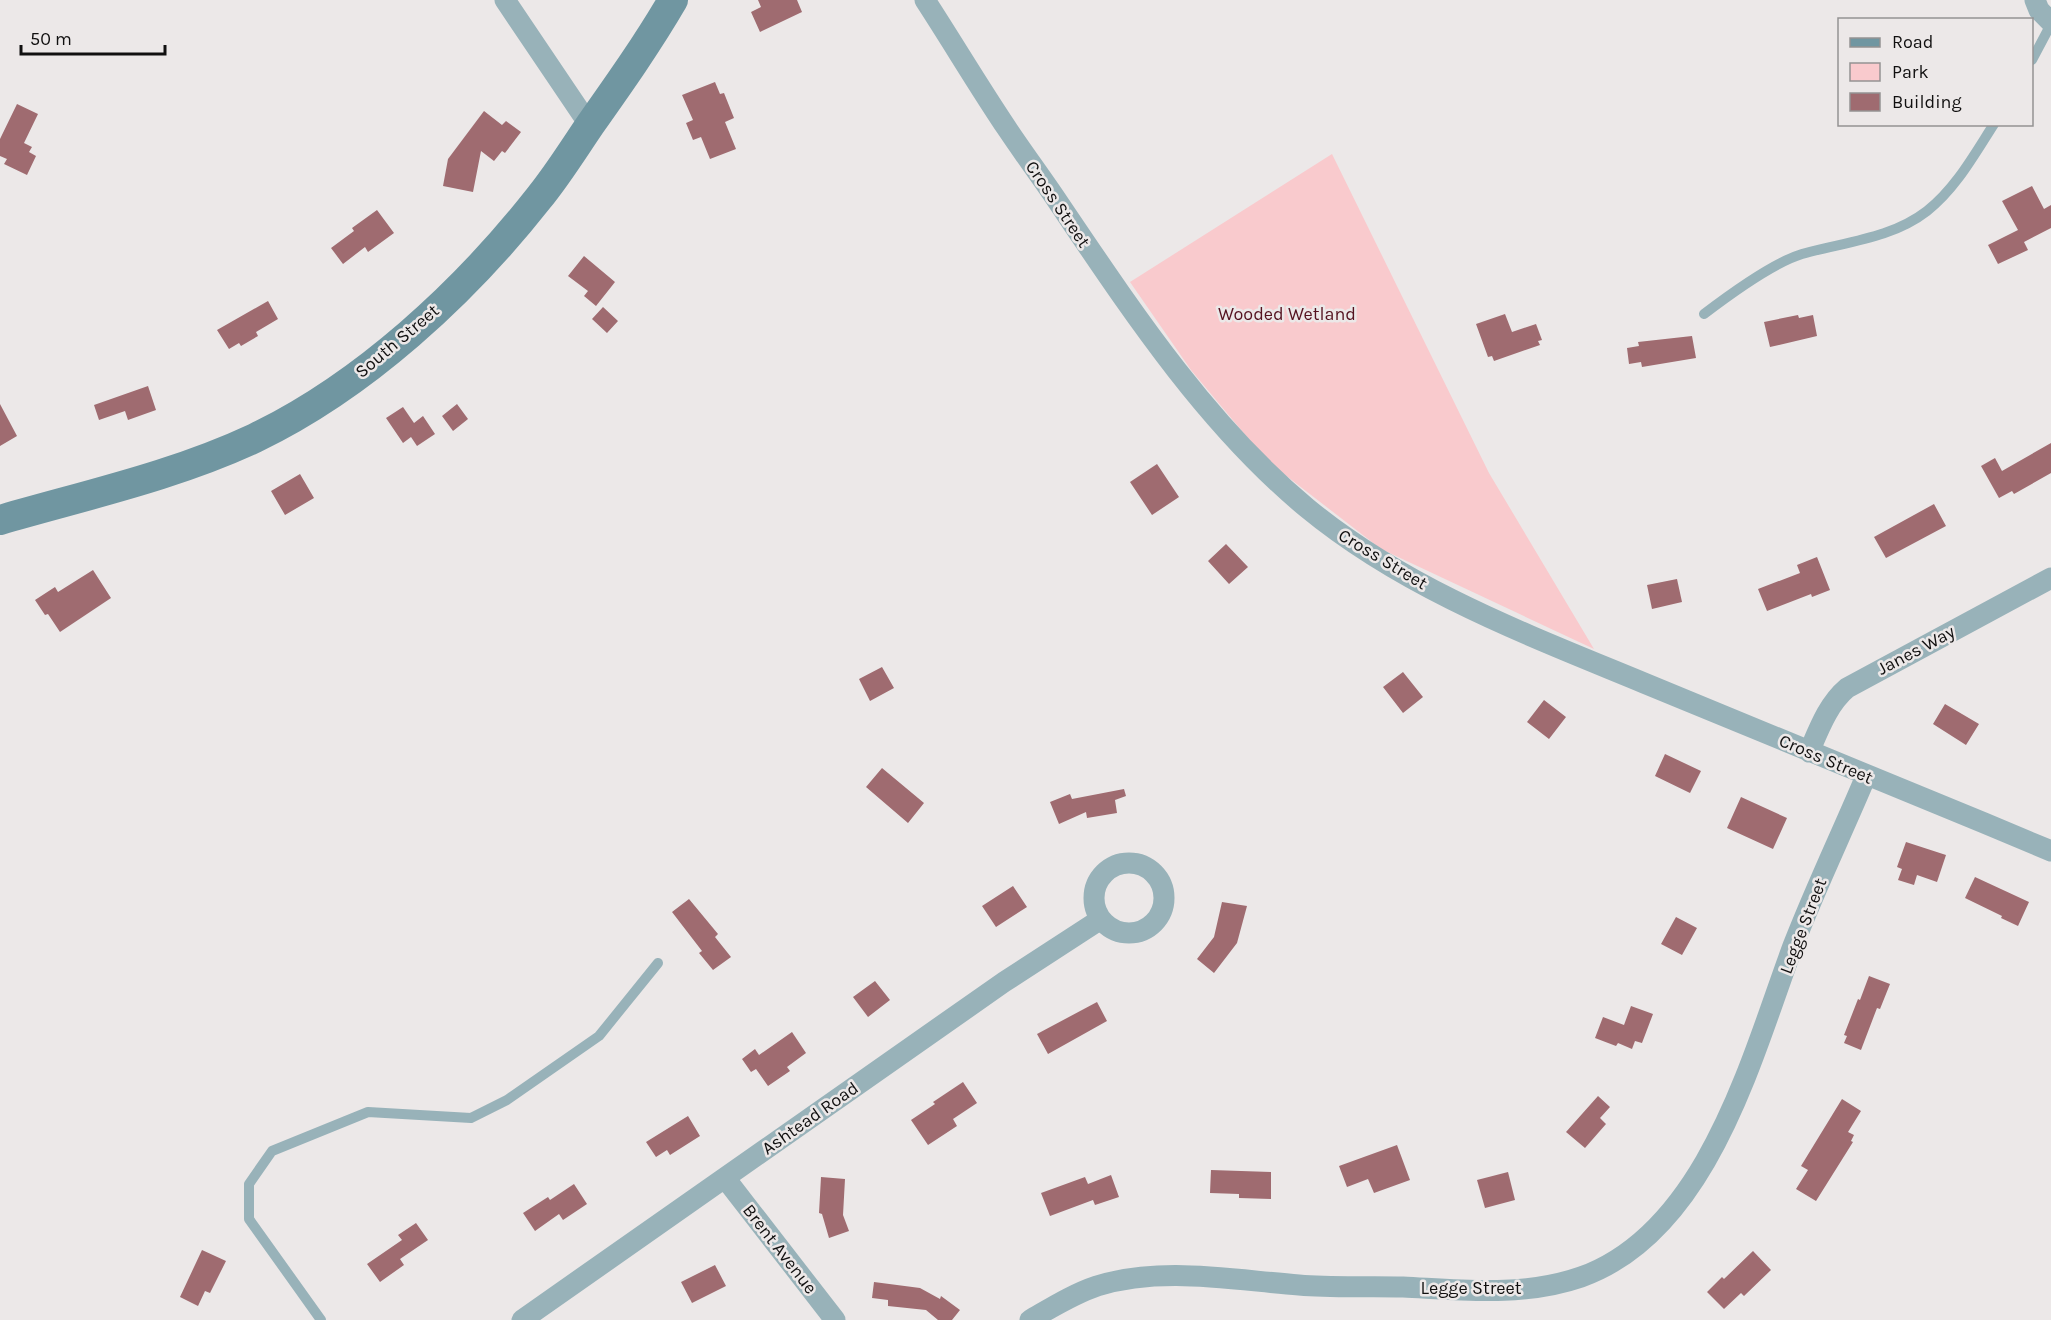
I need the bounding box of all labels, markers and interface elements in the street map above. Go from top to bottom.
scale bar [21,18,165,56]
legend [1838,18,2033,126]
text: 50 m [30,28,72,50]
text: Road [1892,31,1933,53]
text: Park [1892,61,1929,83]
text: Building [1892,91,1962,113]
street label: Cross Street [1021,156,1095,252]
street label: South Street [351,299,444,383]
park label: Wooded Wetland [1218,303,1356,325]
street label: Cross Street [1334,524,1432,594]
street label: Janes Way [1873,620,1959,680]
street label: Cross Street [1776,729,1877,789]
street label: Legge Street [1775,875,1831,977]
street label: Ashtead Road [757,1077,863,1159]
street label: Brent Avenue [738,1200,822,1298]
street label: Legge Street [1421,1277,1522,1299]

